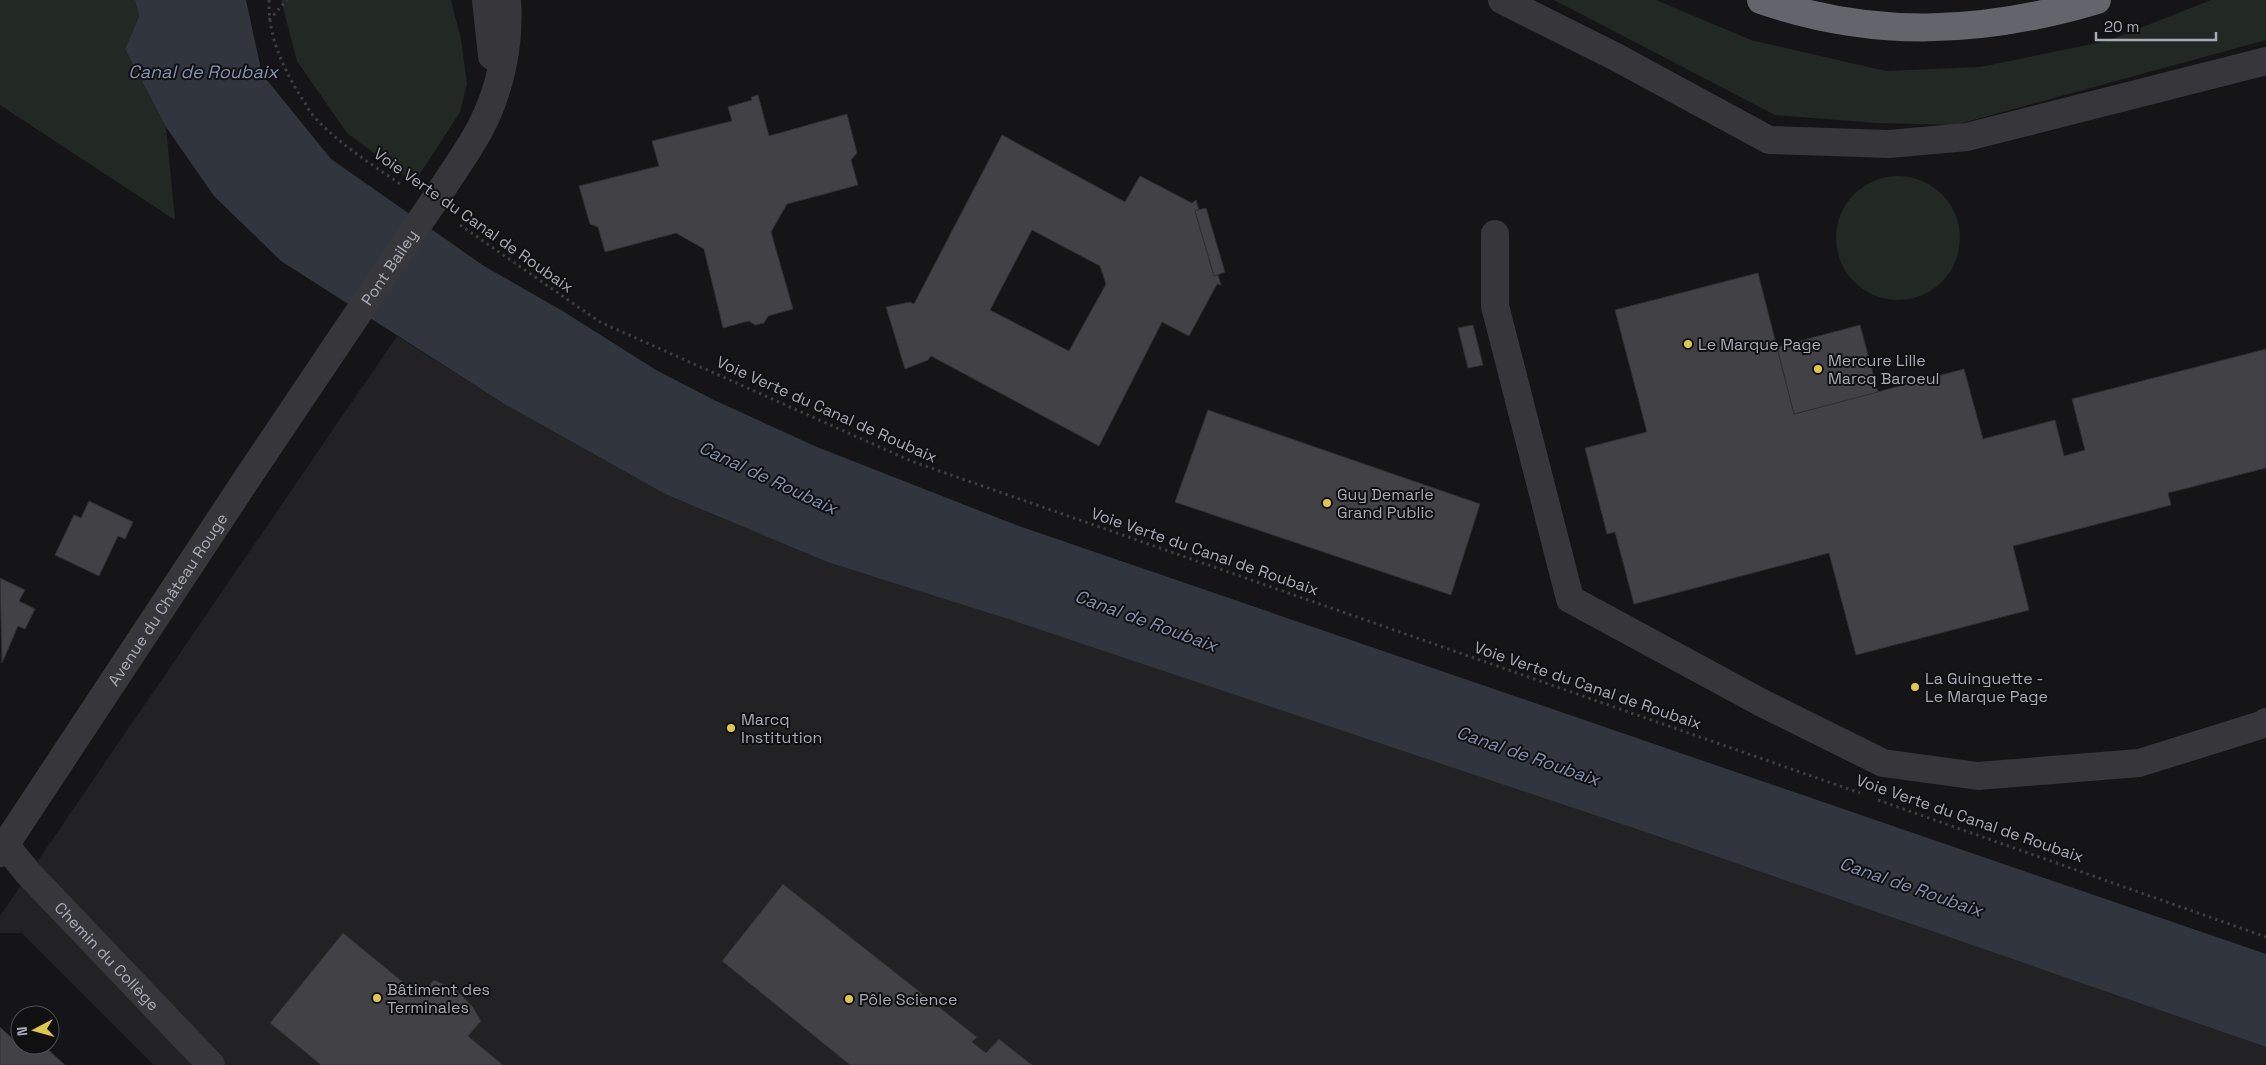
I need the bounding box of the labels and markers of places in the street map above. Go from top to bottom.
place label: Le Marque Page [1698,334,1821,355]
marker: Le Marque Page [1682,338,1694,350]
place label: Mercure Lille Marcq Baroeul [1828,350,1939,389]
marker: Mercure Lille Marcq Baroeul [1812,363,1824,375]
place label: Guy Demarle Grand Public [1337,484,1434,523]
marker: Guy Demarle Grand Public [1321,497,1333,509]
place label: La Guinguette - Le Marque Page [1925,668,2048,707]
marker: La Guinguette - Le Marque Page [1909,681,1921,693]
place label: Marcq Institution [741,709,822,748]
marker: Marcq Institution [725,722,737,734]
place label: Bâtiment des Terminales [387,979,490,1018]
place label: Pôle Science [859,989,957,1010]
marker: Bâtiment des Terminales [371,992,383,1004]
marker: Pôle Science [843,993,855,1005]

